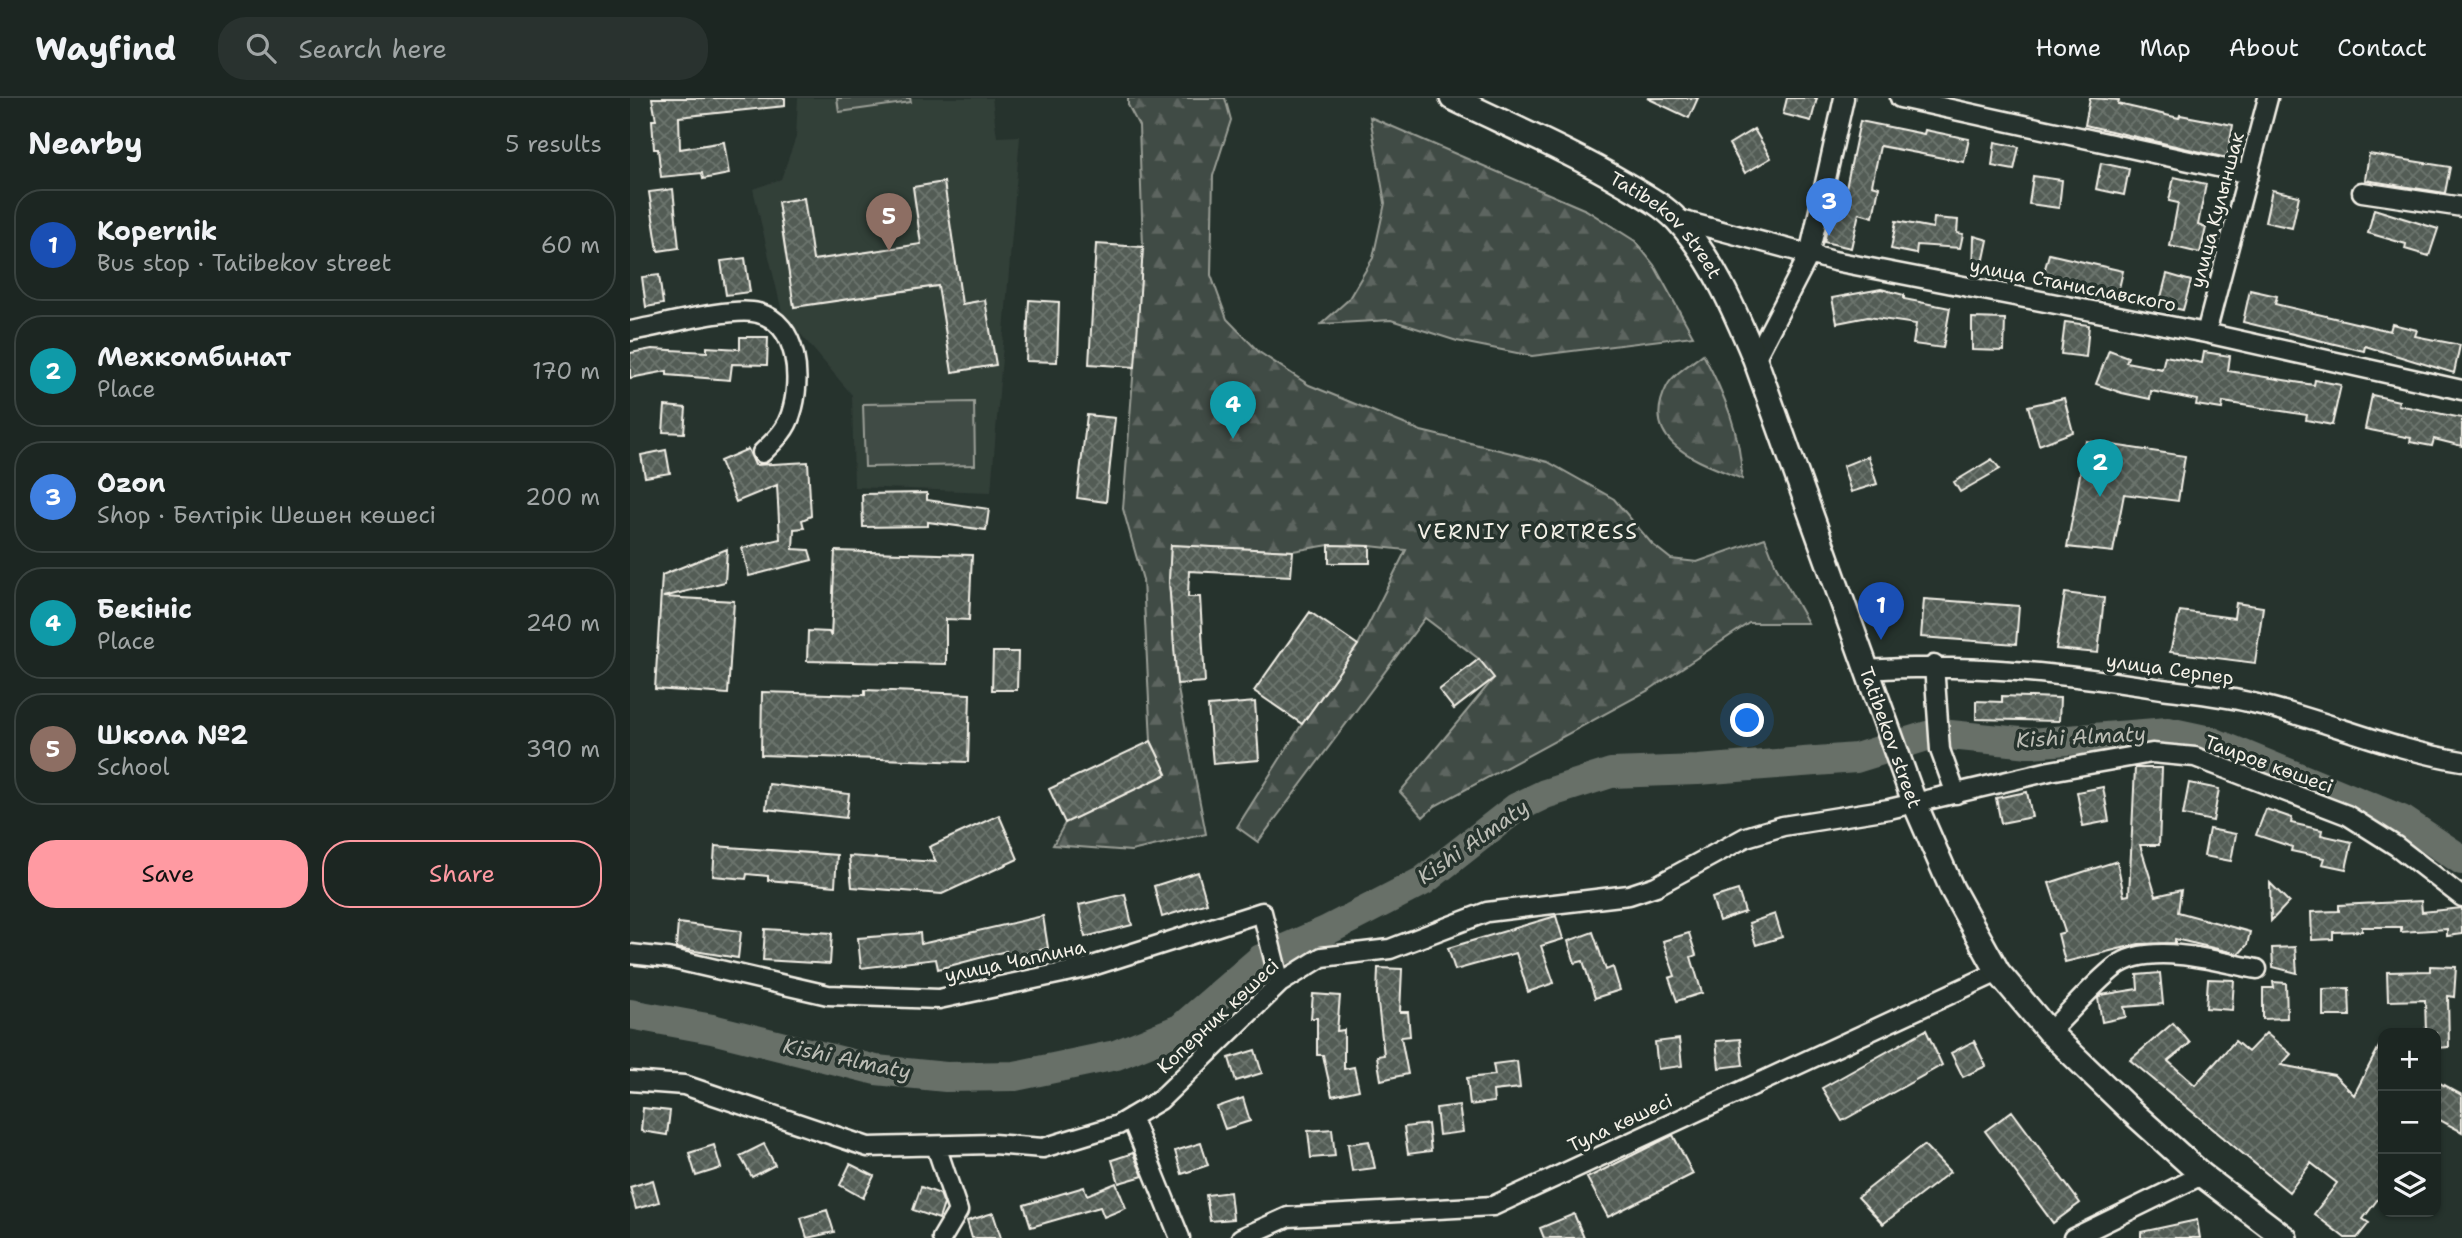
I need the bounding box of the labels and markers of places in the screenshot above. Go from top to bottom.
pin: 3 [1806,178,1852,236]
pin: 5 [866,193,912,251]
pin: 4 [1210,381,1256,439]
pin: 2 [2077,439,2123,497]
pin: 1 [1858,582,1904,640]

